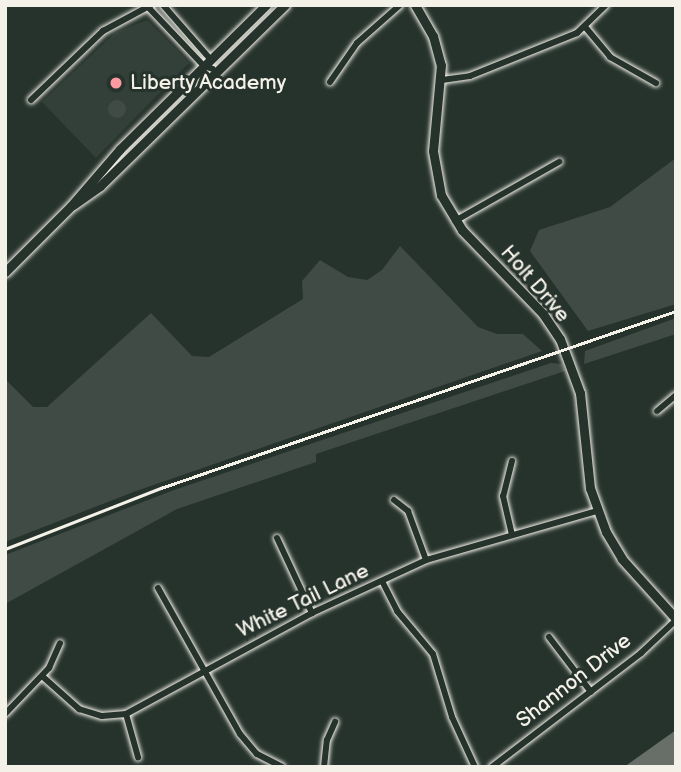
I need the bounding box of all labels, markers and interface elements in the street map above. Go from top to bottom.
place label: Liberty Academy [130,70,287,96]
marker: Liberty Academy [108,75,124,91]
street label: Holt Drive [495,240,575,328]
street label: White Tail Lane [233,558,373,644]
street label: Shannon Drive [512,628,636,734]

